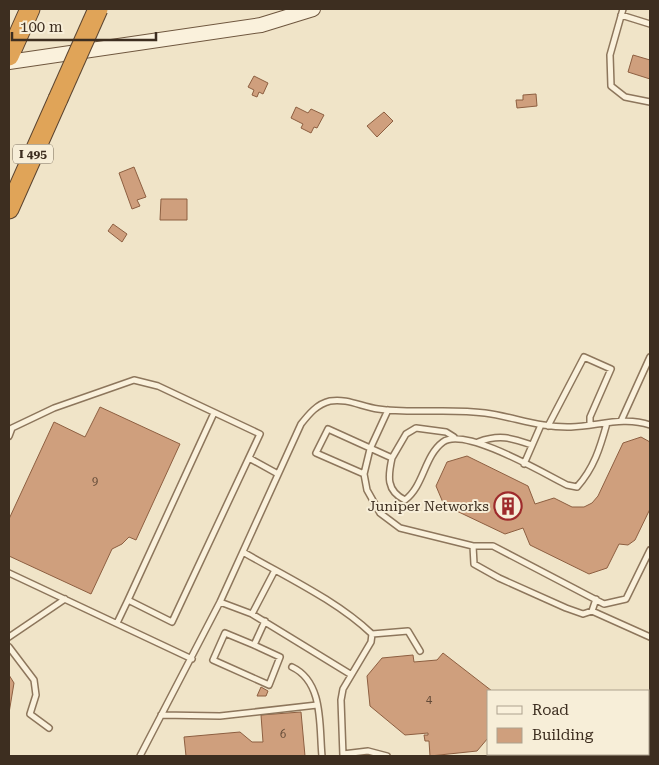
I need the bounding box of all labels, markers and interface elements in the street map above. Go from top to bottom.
scale bar [12,10,156,42]
text: 100 m [20,18,63,36]
road number: I 495 [13,144,53,164]
house number: 9 [92,475,98,488]
building icon: Juniper Networks [493,491,523,521]
place label: Juniper Networks [368,498,489,514]
legend [487,690,649,755]
house number: 4 [426,693,433,706]
text: Road [532,701,569,719]
text: Building [532,726,594,744]
house number: 6 [280,728,286,741]

